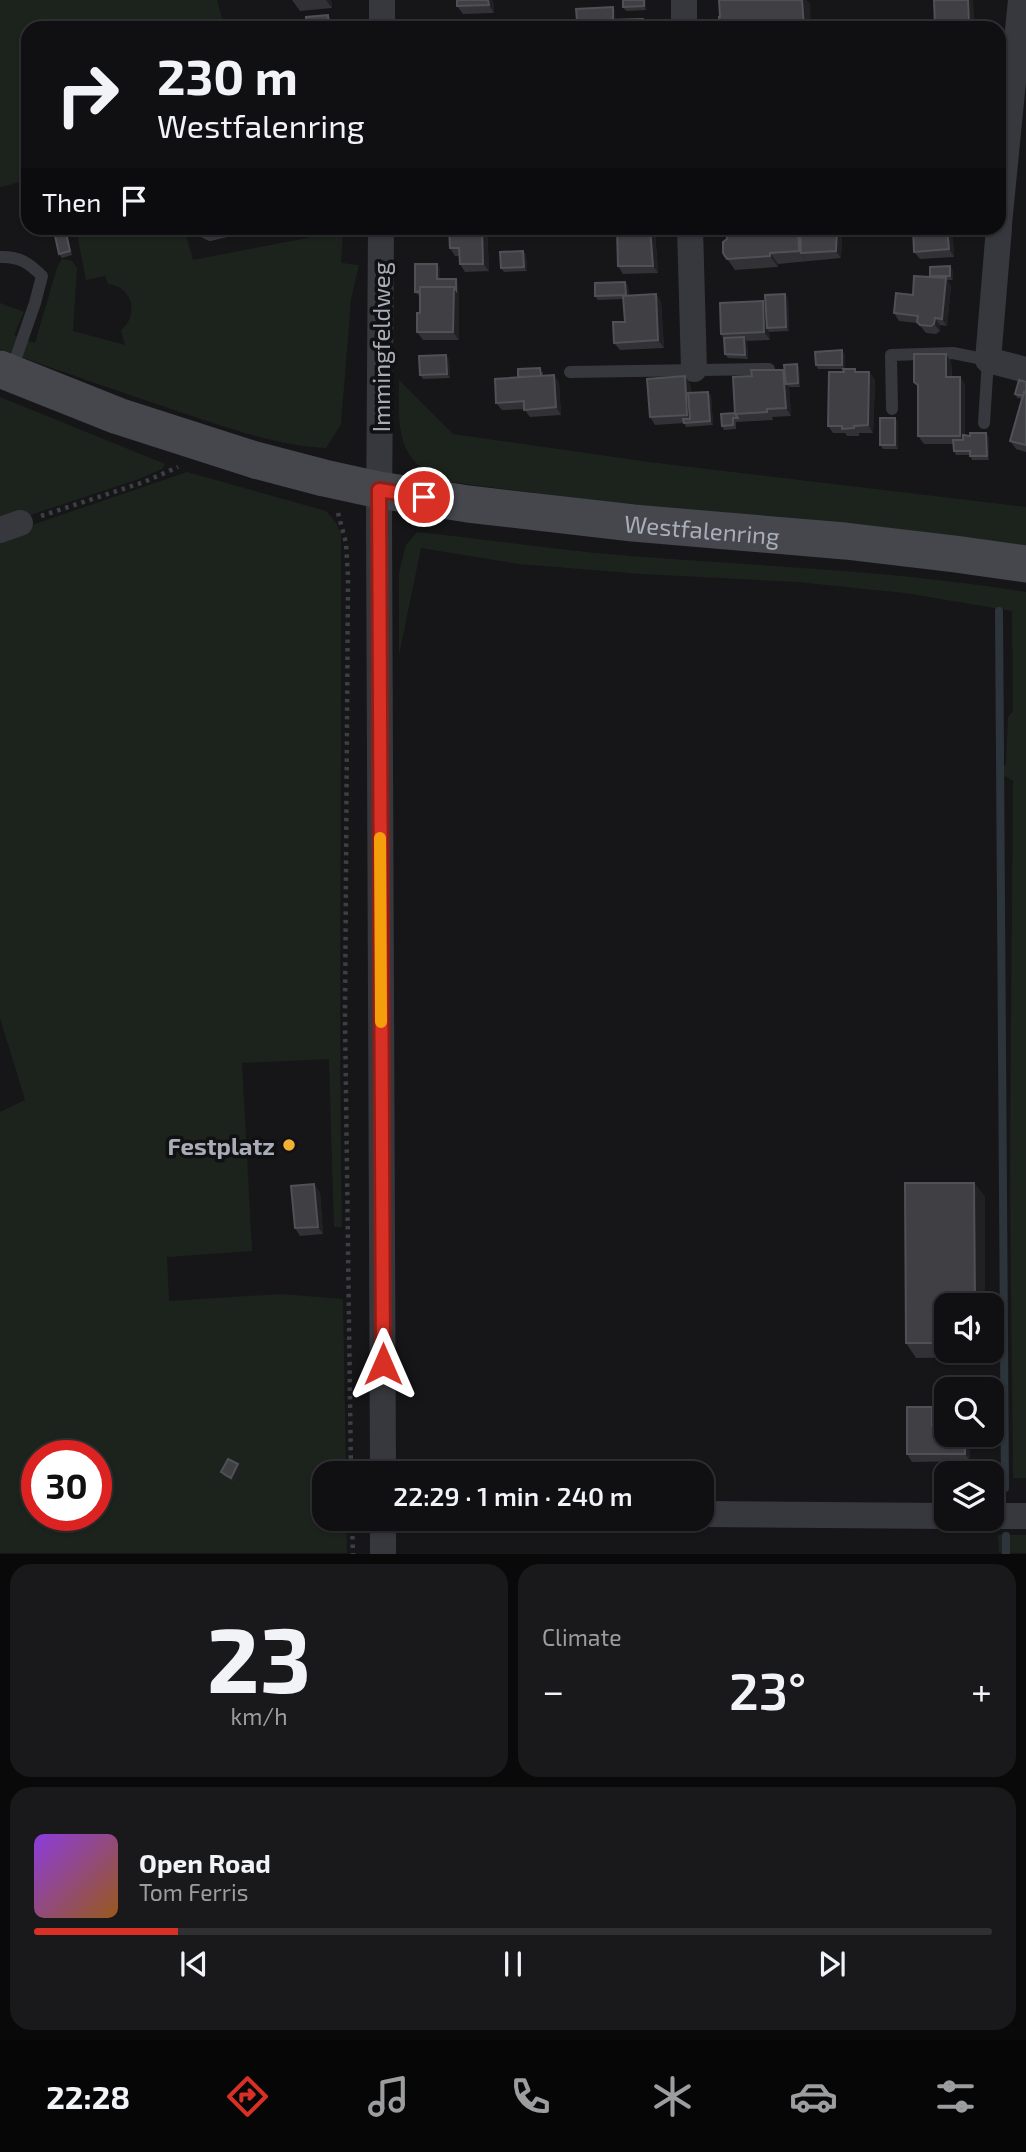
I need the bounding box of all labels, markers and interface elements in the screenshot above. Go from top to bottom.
text: 230 m [157,46,298,105]
icon: right [42,49,133,140]
text: Westfalenring [157,106,365,144]
icon: arrive [115,182,153,220]
text: Then [42,186,101,217]
street label: Immingfeldweg [366,262,395,432]
pin [394,467,454,527]
icon: arrive [405,478,443,516]
street label: Westfalenring [623,508,781,550]
place label: Festplatz [167,1131,275,1160]
marker: Festplatz [281,1137,297,1153]
map controls [934,1293,1004,1531]
button: sound [934,1293,1004,1363]
position arrow [346,1327,420,1401]
button: search [934,1377,1004,1447]
speed limit sign: 30 [21,1440,112,1531]
button: layers [934,1461,1004,1531]
text: 22:29 · 1 min · 240 m [393,1480,633,1511]
text: 23 [207,1602,311,1711]
text: Climate [542,1623,622,1651]
text: 23° [729,1658,806,1720]
text: − [542,1667,564,1713]
text: + [971,1667,992,1713]
text: km/h [230,1702,288,1730]
text: Open Road [139,1847,271,1878]
text: Tom Ferris [139,1878,248,1906]
icon: previous [175,1945,213,1983]
icon: pause [494,1945,532,1983]
icon: next [813,1945,851,1983]
icon: directions [223,2072,272,2121]
icon: music [364,2072,413,2121]
icon: phone [506,2072,555,2121]
icon: climate [648,2072,697,2121]
icon: car [789,2072,838,2121]
icon: filters [931,2072,980,2121]
text: 22:28 [46,2077,130,2115]

